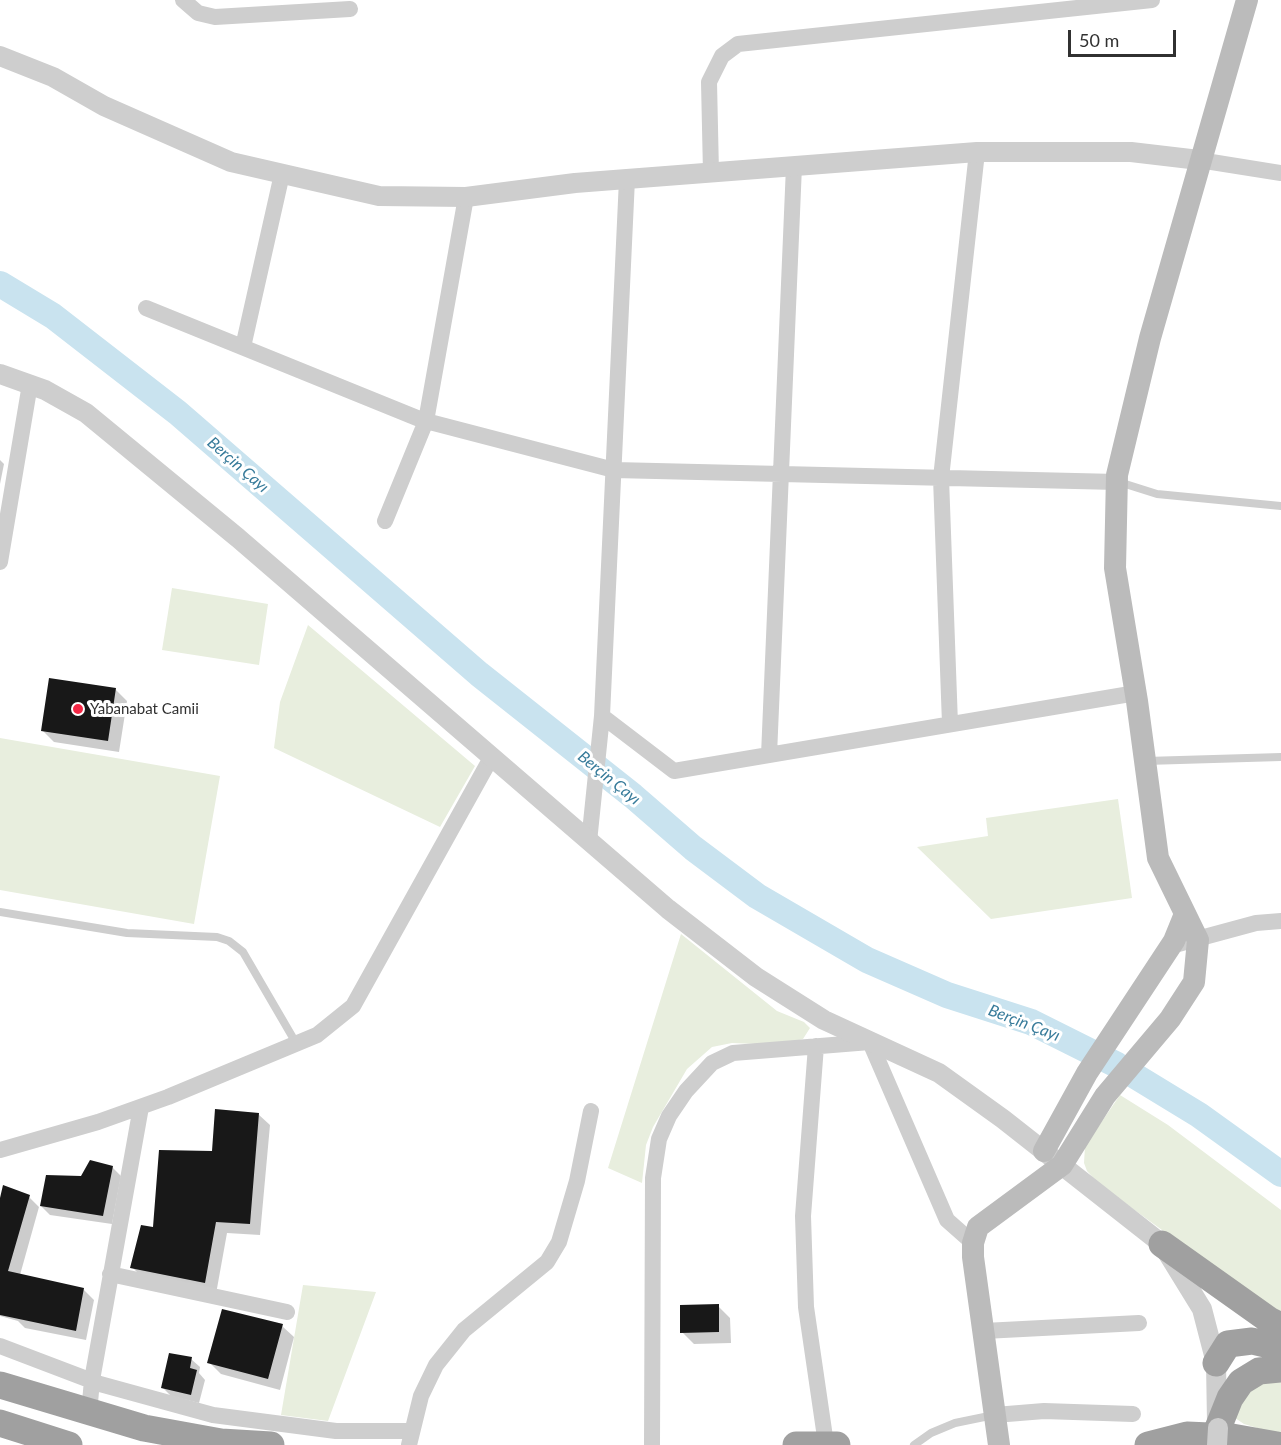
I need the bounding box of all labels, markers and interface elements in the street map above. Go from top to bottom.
scale bar [1071,18,1179,56]
text: 50 m [1079,29,1119,51]
water label: Berçin Çayı [203,433,273,497]
place label: Yabanabat Camii [90,700,199,718]
marker: Yabanabat Camii [71,702,85,716]
water label: Berçin Çayı [574,747,644,809]
water label: Berçin Çayı [986,1001,1062,1045]

